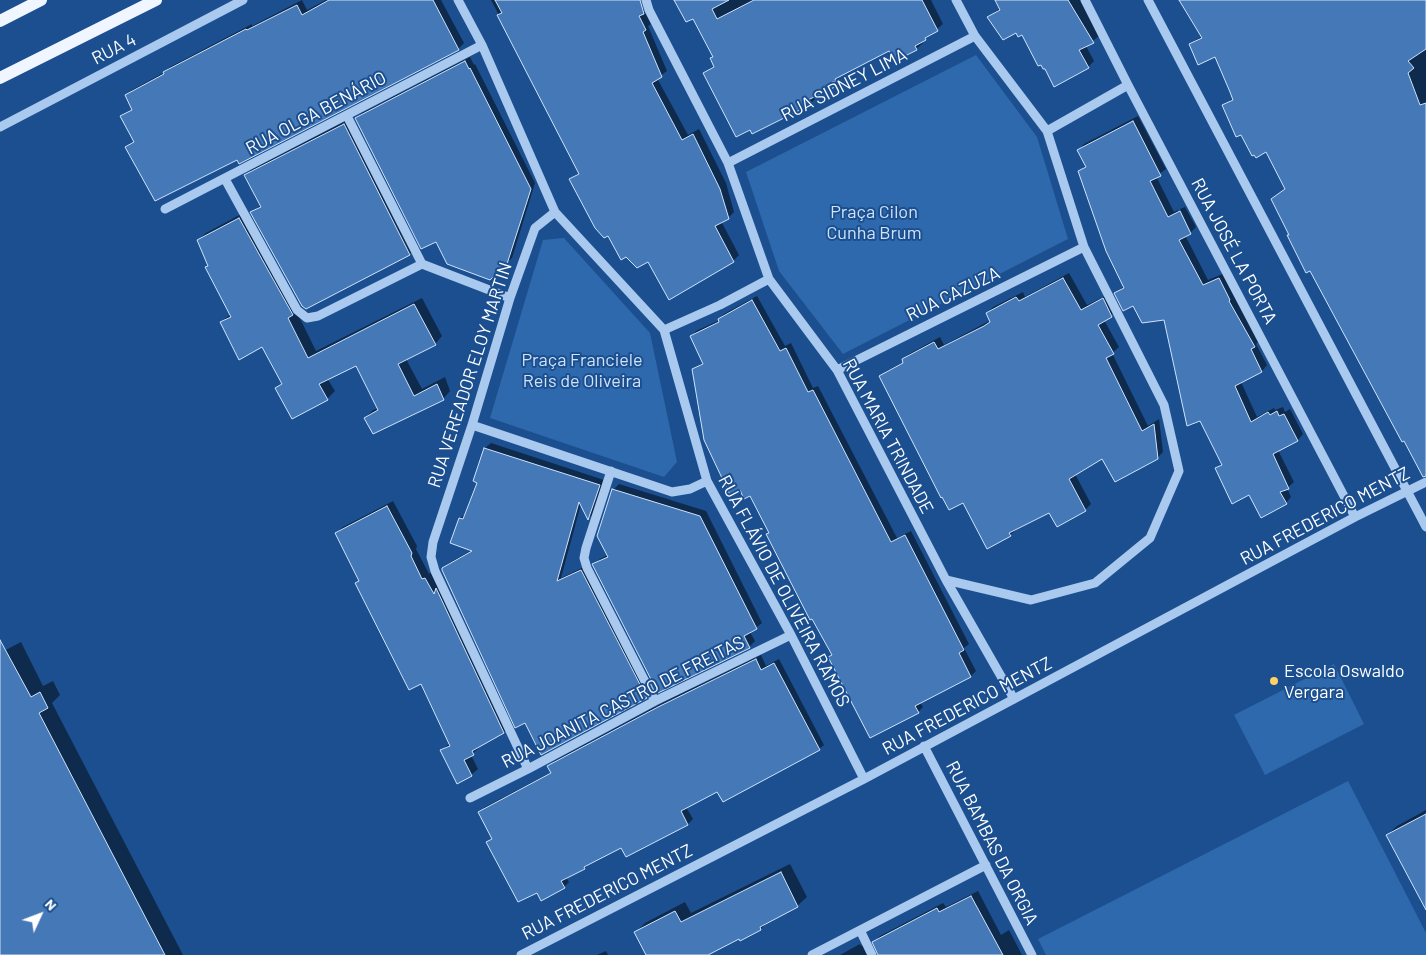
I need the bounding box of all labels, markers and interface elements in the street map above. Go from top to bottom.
street label: RUA 4 [88,29,140,69]
street label: RUA SIDNEY LIMA [777,44,911,126]
street label: RUA OLGA BENÁRIO [242,67,390,159]
street label: RUA JOSÉ LA PORTA [1186,174,1282,328]
park label: Praça Cilon Cunha Brum [826,201,922,243]
street label: RUA VEREADOR ELOY MARTIN [423,260,517,490]
street label: RUA CAZUZA [903,262,1003,326]
park label: Praça Franciele Reis de Oliveira [521,349,643,392]
street label: RUA MARIA TRINDADE [838,355,938,517]
street label: RUA FREDERICO MENTZ [1237,462,1413,570]
street label: RUA FLÁVIO DE OLIVEIRA RAMOS [714,471,854,711]
street label: RUA JOANITA CASTRO DE FREITAS [498,631,748,773]
street label: RUA FREDERICO MENTZ [879,652,1055,760]
place label: Escola Oswaldo Vergara [1284,660,1405,702]
marker: Escola Oswaldo Vergara [1268,675,1280,687]
street label: RUA BAMBAS DA ORGIA [941,757,1043,929]
street label: RUA FREDERICO MENTZ [518,840,696,944]
north arrow [15,890,65,940]
text: N [42,895,61,914]

